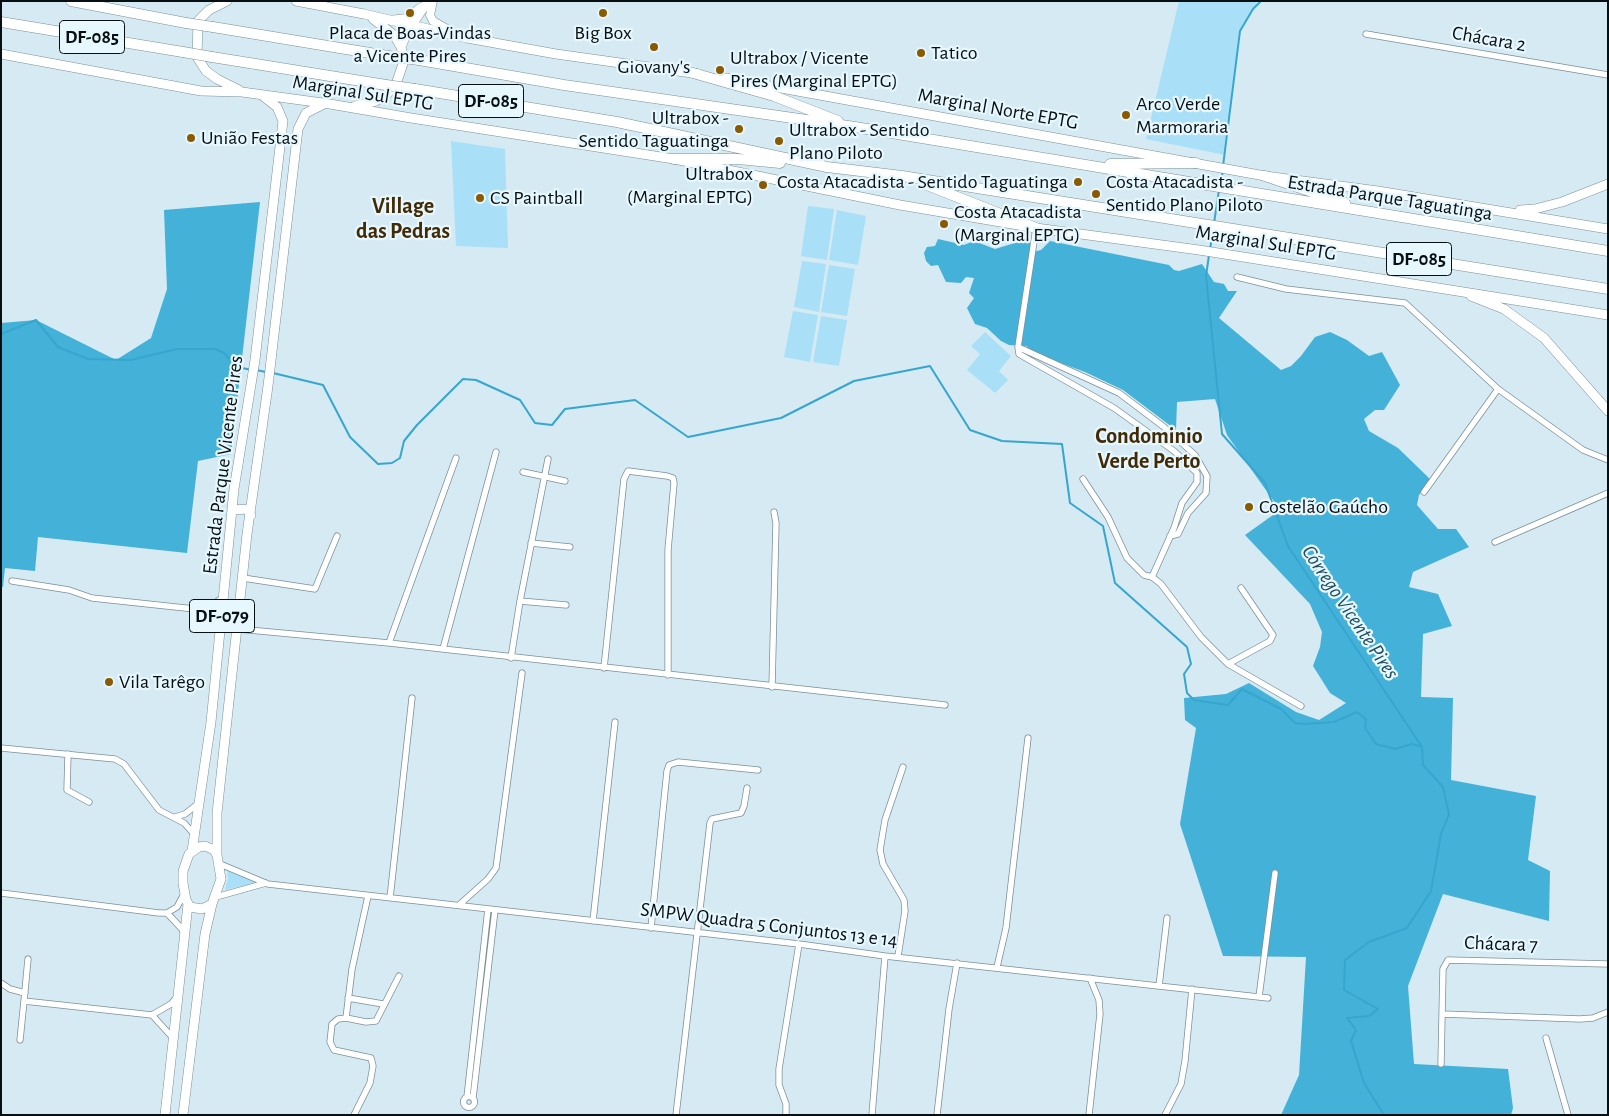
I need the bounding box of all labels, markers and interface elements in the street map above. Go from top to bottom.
marker: Placa de Boas-Vindas a Vicente Pires [404,7,416,19]
marker: Big Box [597,7,609,19]
road number: DF-085 [59,21,124,54]
place label: Placa de Boas-Vindas a Vicente Pires [329,21,491,68]
place label: Big Box [574,21,632,45]
street label: Chácara 2 [1450,21,1528,57]
marker: Giovany's [648,41,660,53]
place label: Tatico [931,41,977,65]
place label: Ultrabox / Vicente Pires (Marginal EPTG) [730,46,898,93]
marker: Tatico [915,47,927,59]
place label: Giovany's [618,55,690,79]
marker: Ultrabox / Vicente Pires (Marginal EPTG) [714,64,726,76]
street label: Marginal Sul EPTG [291,70,435,116]
street label: Marginal Norte EPTG [916,83,1080,135]
road number: DF-085 [458,84,524,118]
place label: Arco Verde Marmoraria [1136,92,1229,139]
place label: Ultrabox - Sentido Taguatinga [579,106,729,153]
marker: Arco Verde Marmoraria [1120,109,1132,121]
place label: Ultrabox - Sentido Plano Piloto [789,118,930,165]
marker: Ultrabox - Sentido Taguatinga [733,123,745,135]
place label: União Festas [201,126,298,150]
marker: União Festas [185,132,197,144]
marker: Ultrabox - Sentido Plano Piloto [773,135,785,147]
place label: Ultrabox (Marginal EPTG) [627,162,753,209]
place label: Costa Atacadista - Sentido Taguatinga [777,170,1068,194]
place label: Costa Atacadista - Sentido Plano Piloto [1106,170,1263,217]
street label: Estrada Parque Taguatinga [1286,170,1494,226]
marker: Costa Atacadista - Sentido Taguatinga [1072,176,1084,188]
marker: Ultrabox (Marginal EPTG) [757,179,769,191]
place label: CS Paintball [490,186,583,210]
marker: Costa Atacadista - Sentido Plano Piloto [1090,188,1102,200]
marker: CS Paintball [474,192,486,204]
district label: Village das Pedras [356,193,450,245]
place label: Costa Atacadista (Marginal EPTG) [954,200,1082,247]
marker: Costa Atacadista (Marginal EPTG) [938,218,950,230]
street label: Marginal Sul EPTG [1194,220,1338,266]
road number: DF-085 [1386,242,1452,276]
street label: Estrada Parque Vicente Pires [198,354,248,576]
district label: Condominio Verde Perto [1095,423,1203,474]
place label: Costelão Gaúcho [1259,495,1388,519]
marker: Costelão Gaúcho [1243,501,1255,513]
water label: Córrego Vicente Pires [1296,540,1404,684]
road number: DF-079 [190,600,254,632]
place label: Vila Tarêgo [119,670,205,694]
marker: Vila Tarêgo [103,676,115,688]
street label: SMPW Quadra 5 Conjuntos 13 e 14 [639,897,899,953]
street label: Chácara 7 [1464,931,1538,957]

